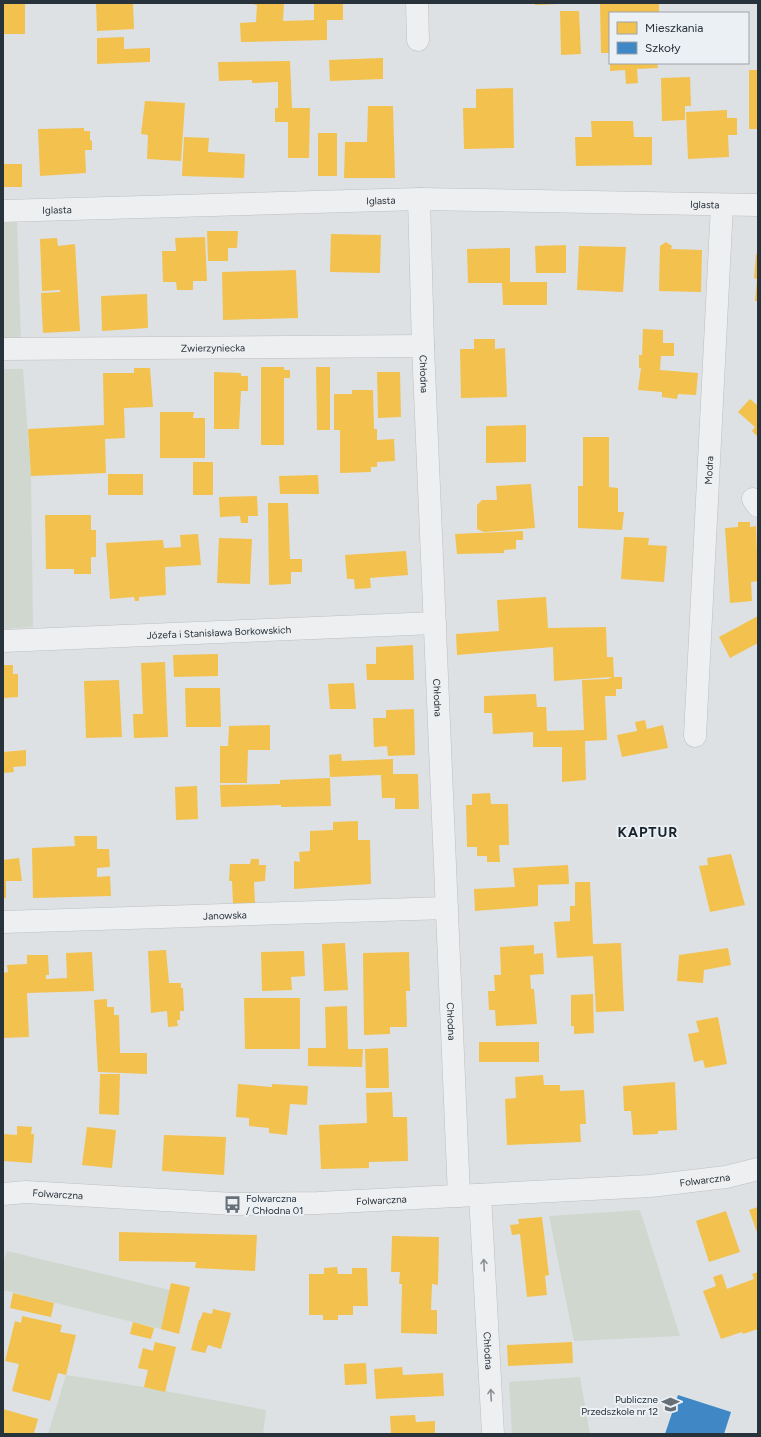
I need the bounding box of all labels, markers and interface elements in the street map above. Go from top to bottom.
legend [609,12,749,64]
text: Mieszkania [645,21,703,35]
text: Szkoły [645,41,681,55]
street label: Iglasta [366,193,396,207]
street label: Iglasta [690,197,720,211]
street label: Iglasta [42,203,72,216]
street label: Zwierzyniecka [181,341,245,354]
street label: Chłodna [417,355,431,393]
street label: Modra [701,456,716,485]
street label: Józefa i Stanisława Borkowskich [146,622,292,642]
street label: Chłodna [431,678,445,717]
district label: KAPTUR [618,824,678,841]
street label: Janowska [203,908,247,922]
street label: Chłodna [444,1002,459,1041]
street label: Folwarczna [679,1170,731,1189]
street label: Folwarczna [32,1186,84,1202]
place label: Folwarczna / Chłodna 01 [246,1192,303,1217]
street label: Folwarczna [356,1192,407,1208]
bus stop icon: Folwarczna / Chłodna 01 [223,1194,243,1214]
one-way arrow [480,1259,487,1272]
street label: Chłodna [481,1331,496,1370]
one-way arrow [487,1389,495,1402]
place label: Publiczne Przedszkole nr 12 [581,1393,659,1418]
school or university icon: Publiczne Przedszkole nr 12 [661,1395,681,1415]

